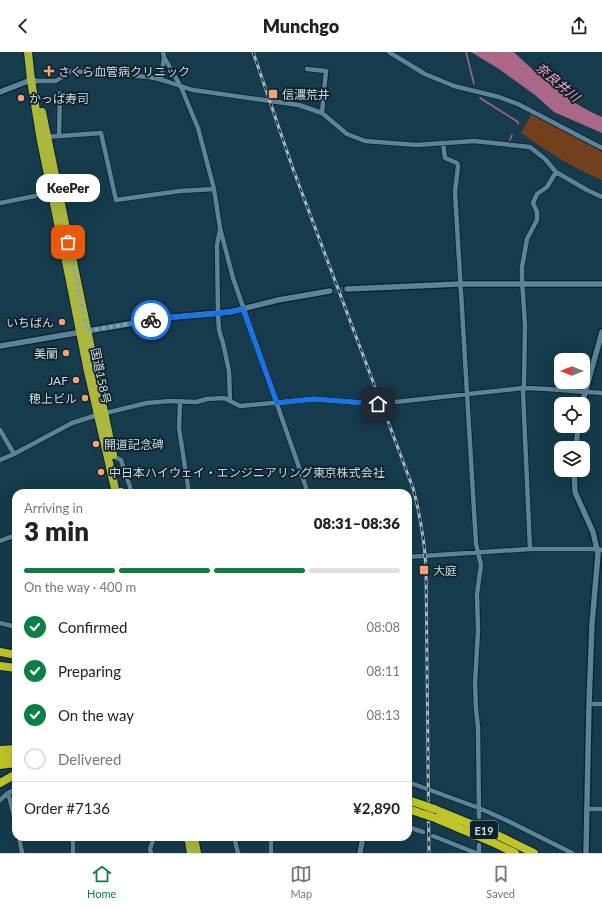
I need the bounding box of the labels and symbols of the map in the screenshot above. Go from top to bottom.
water label: 奈良井川 [533,59,585,106]
place label: さくら血管病クリニック [58,64,190,79]
marker: さくら血管病クリニック [43,65,55,77]
place label: 信濃荒井 [282,87,330,102]
marker: 信濃荒井 [267,88,279,100]
place label: かっぱ寿司 [29,91,89,106]
marker: かっぱ寿司 [16,93,26,103]
callout: KeePer [36,174,100,202]
pin [51,225,85,259]
courier [131,300,171,340]
place label: いちばん [6,315,54,330]
marker: いちばん [57,317,67,327]
place label: 美蘭 [34,346,58,361]
street label: 国道158号 [88,347,114,405]
marker: 美蘭 [61,348,71,358]
north arrow [554,353,590,389]
place label: JAF [48,373,68,388]
marker: JAF [71,375,81,385]
pin [361,387,395,421]
place label: 穂上ビル [29,391,77,406]
marker: 穂上ビル [80,393,90,403]
place label: 開道記念碑 [104,437,164,452]
marker: 開道記念碑 [91,439,101,449]
place label: 中日本ハイウェイ・エンジニアリング東京株式会社 [109,465,385,480]
marker: 中日本ハイウェイ・エンジニアリング東京株式会社 [96,467,106,477]
place label: 大庭 [433,563,457,578]
marker: 大庭 [418,564,430,576]
road number: E19 [470,821,498,839]

